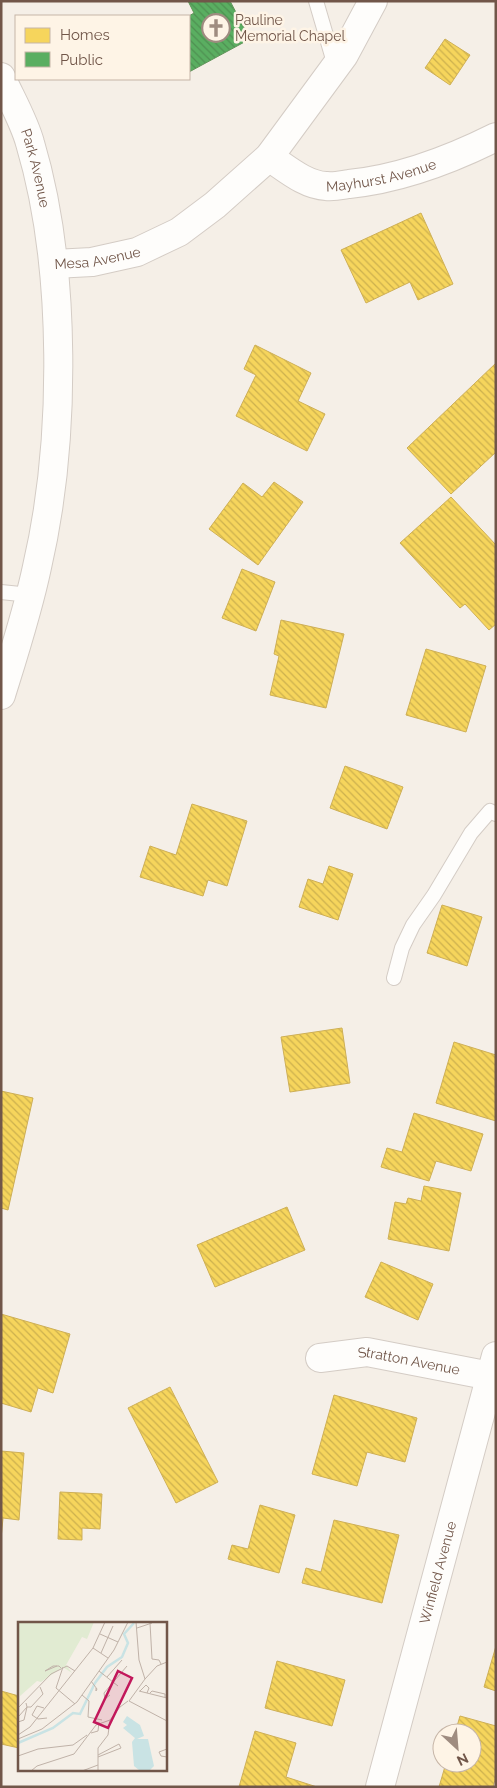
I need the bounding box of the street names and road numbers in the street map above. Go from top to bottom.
street label: Park Avenue [18,126,53,209]
street label: Mayhurst Avenue [326,156,438,194]
street label: Mesa Avenue [54,243,142,272]
street label: Stratton Avenue [357,1344,461,1378]
street label: Winfield Avenue [416,1519,459,1626]

